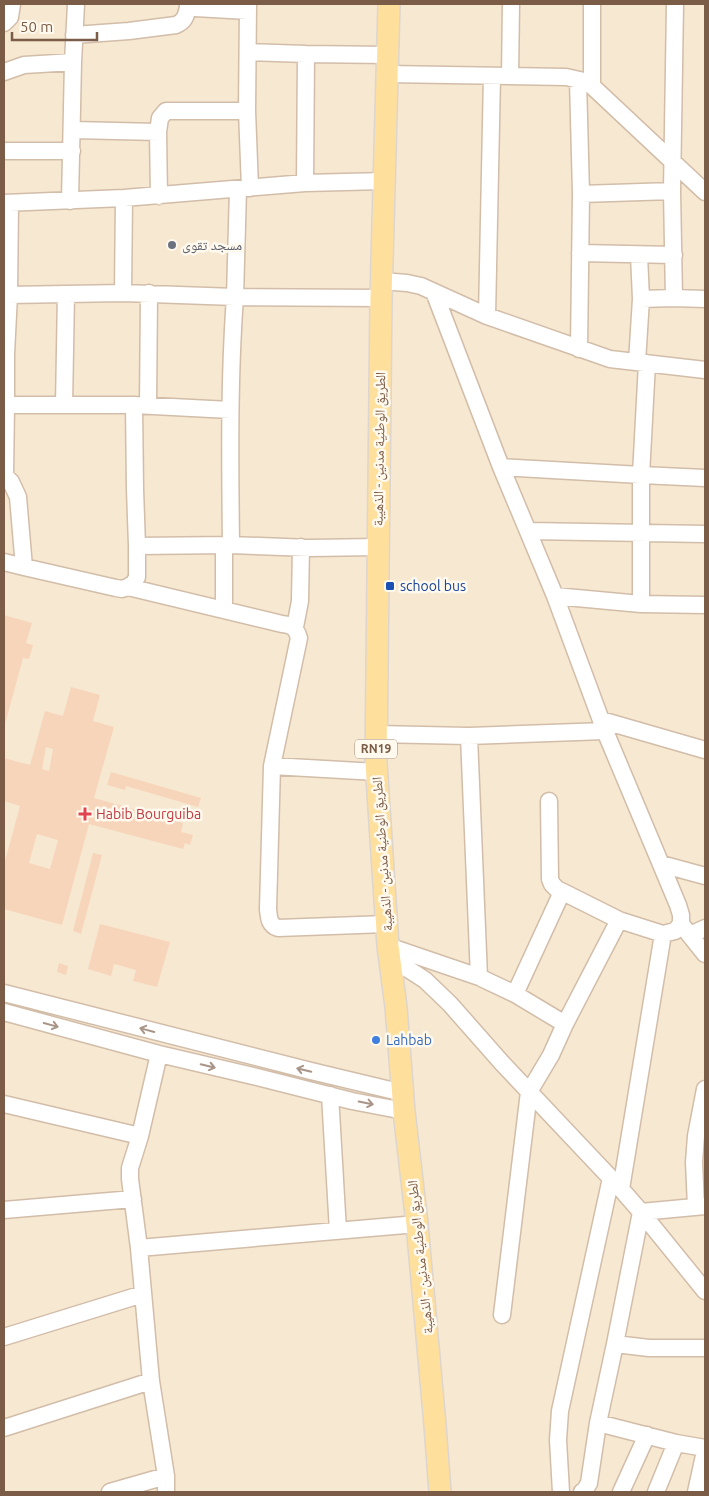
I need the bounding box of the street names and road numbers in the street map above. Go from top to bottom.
street label: الطريق الوطنية مدنين - الذهيبة [370,372,390,526]
road number: RN19 [355,740,397,759]
street label: الطريق الوطنية مدنين - الذهيبة [369,776,397,932]
street label: الطريق الوطنية مدنين - الذهيبة [404,1179,438,1335]

